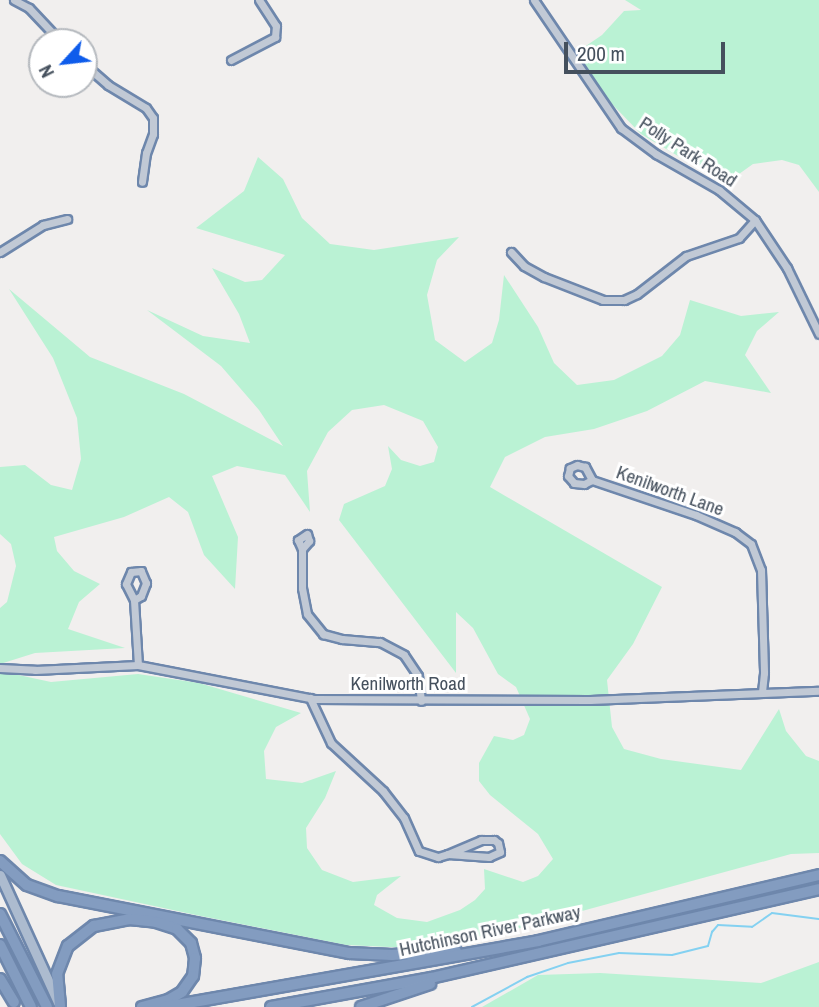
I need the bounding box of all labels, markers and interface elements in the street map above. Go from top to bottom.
north arrow [28,28,98,98]
scale bar [567,28,728,72]
text: 200 m [577,39,625,68]
text: N [32,61,60,83]
street label: Polly Park Road [635,112,741,192]
street label: Kenilworth Lane [613,461,727,521]
street label: Kenilworth Road [350,673,466,695]
street label: Hutchinson River Parkway [397,901,583,961]

